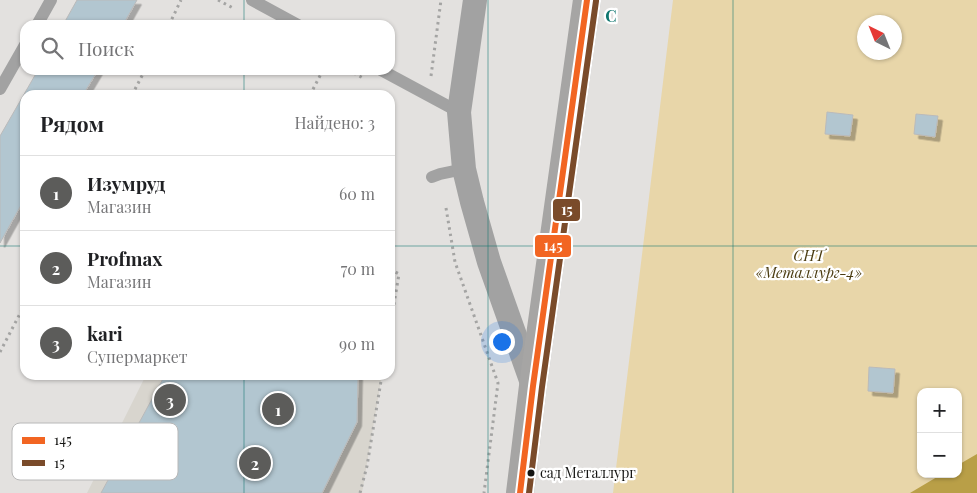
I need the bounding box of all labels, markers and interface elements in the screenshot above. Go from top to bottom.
text: C [605,5,617,26]
north arrow [857,15,902,60]
search box [20,20,395,75]
icon: search [38,34,66,62]
text: Поиск [78,35,134,61]
text: Рядом [40,109,104,137]
text: Найдено: 3 [295,112,375,133]
text: Изумруд [87,170,165,196]
text: 1 [53,183,59,204]
text: 60 m [339,183,375,204]
text: Магазин [87,196,152,217]
line badge: 15 [552,198,581,222]
text: 15 [561,200,573,219]
line badge: 145 [534,234,572,258]
text: 145 [543,236,563,255]
text: Profmax [87,245,162,271]
park label: СНТ «Металлург-4» [756,245,863,282]
text: 2 [52,258,60,279]
text: 70 m [341,258,375,279]
text: Магазин [87,271,152,292]
text: kari [87,320,123,346]
your location [489,329,515,355]
text: 3 [52,333,60,354]
text: 90 m [339,333,375,354]
text: Супермаркет [87,346,188,367]
pin: 3 [154,381,186,419]
map controls [917,388,962,478]
button: + [917,388,962,433]
pin: 1 [262,390,294,428]
legend [12,423,178,480]
text: 145 [54,430,72,449]
button: − [917,433,962,478]
pin: 2 [239,444,271,482]
text: 15 [54,453,65,472]
place label: сад Металлург [540,463,636,482]
marker: сад Металлург [526,468,536,478]

